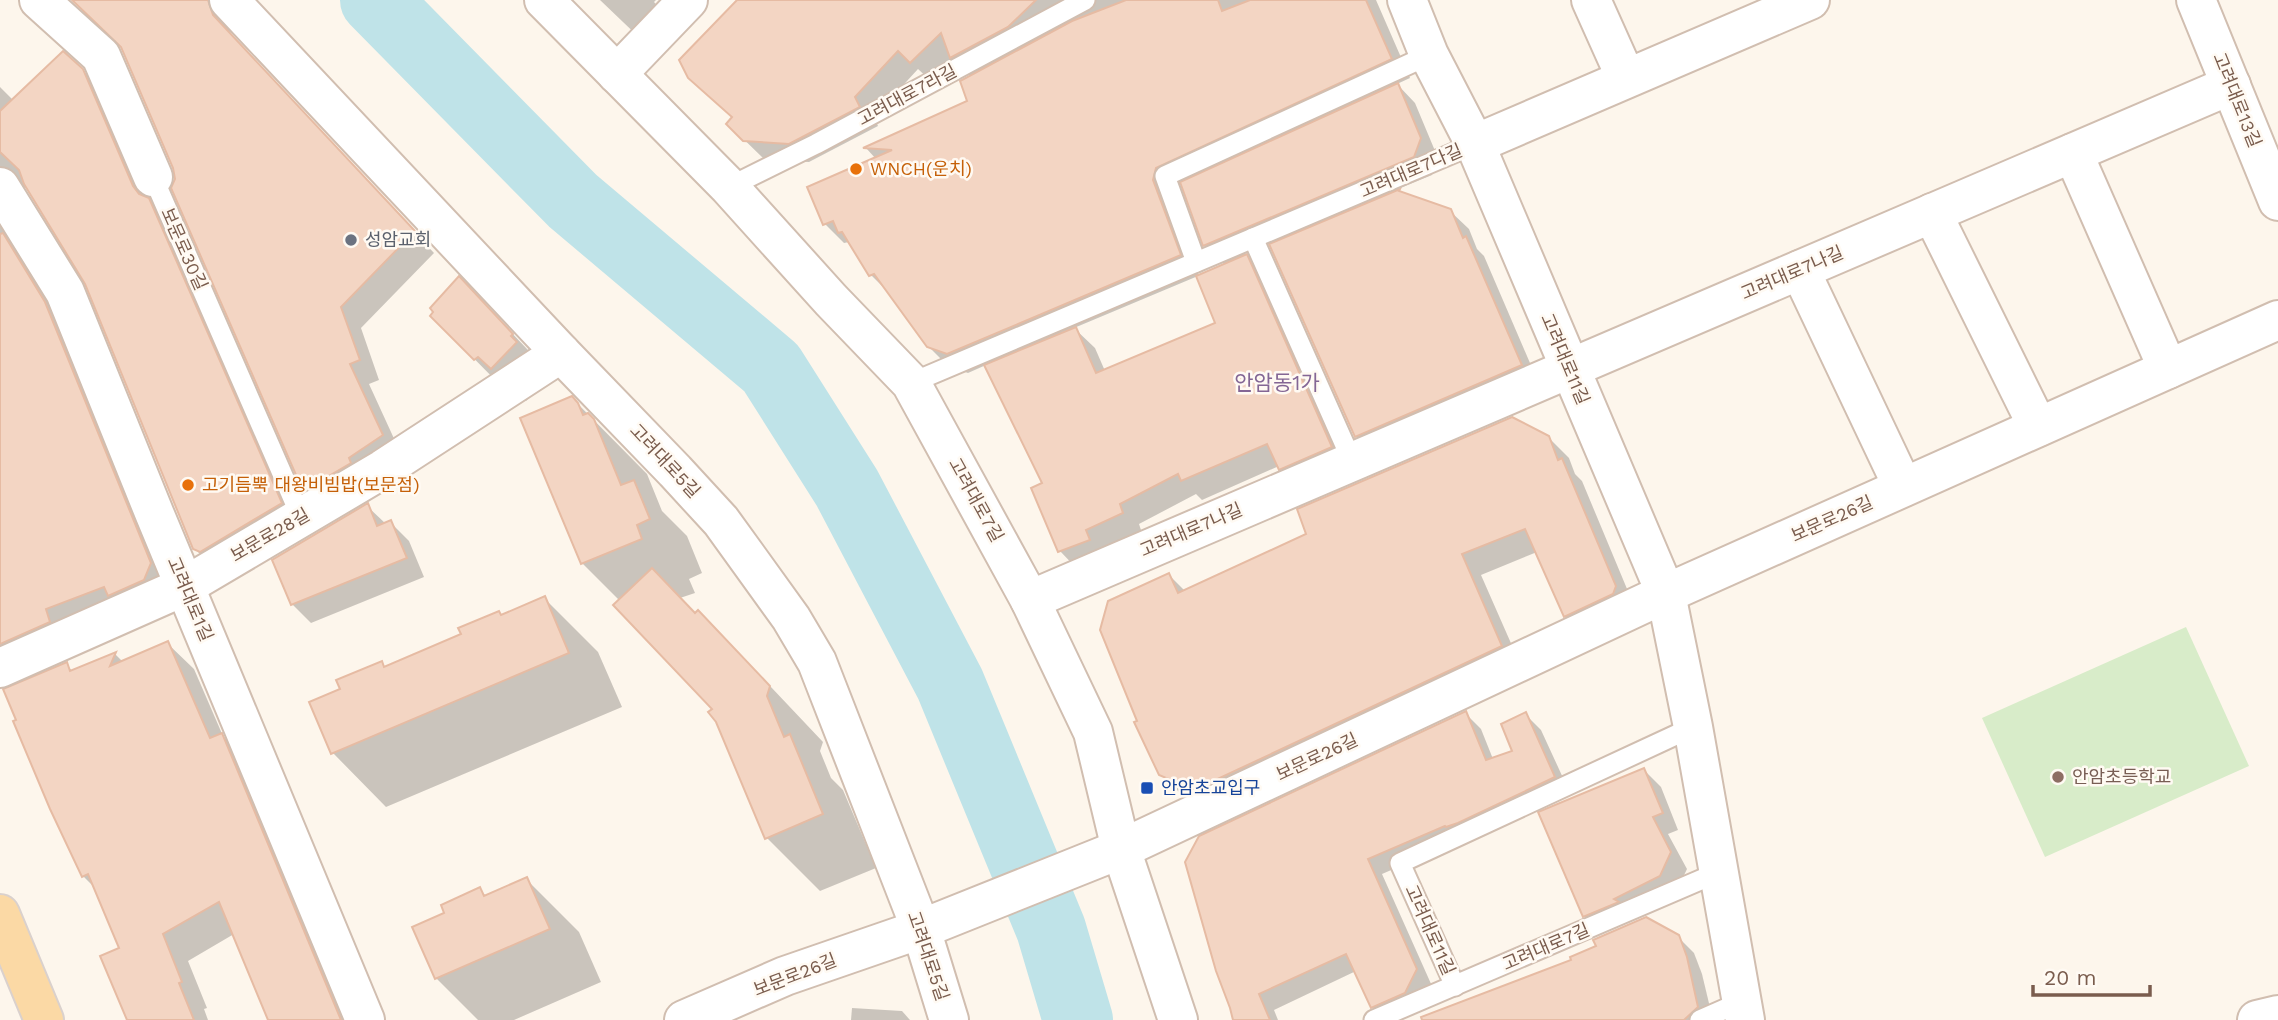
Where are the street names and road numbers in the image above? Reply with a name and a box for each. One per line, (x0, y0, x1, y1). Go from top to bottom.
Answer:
street label: 고려대로13길 (2209, 49, 2266, 150)
street label: 고려대로7라길 (854, 60, 960, 130)
street label: 고려대로7다길 (1356, 139, 1465, 202)
street label: 보문로30길 (157, 204, 212, 293)
street label: 고려대로7나길 (1737, 241, 1846, 304)
street label: 고려대로11길 (1537, 310, 1594, 407)
street label: 고려대로5길 (626, 419, 705, 502)
street label: 고려대로7길 (945, 454, 1008, 545)
street label: 보문로26길 (1787, 491, 1876, 546)
street label: 고려대로7나길 (1136, 498, 1245, 561)
street label: 보문로28길 (226, 504, 313, 566)
street label: 고려대로1길 (163, 553, 218, 644)
street label: 보문로26길 (1273, 729, 1361, 785)
street label: 고려대로11길 (1401, 881, 1460, 978)
street label: 고려대로5길 (903, 908, 954, 1003)
street label: 고려대로7길 (1499, 919, 1593, 974)
street label: 보문로26길 (750, 949, 840, 1000)

